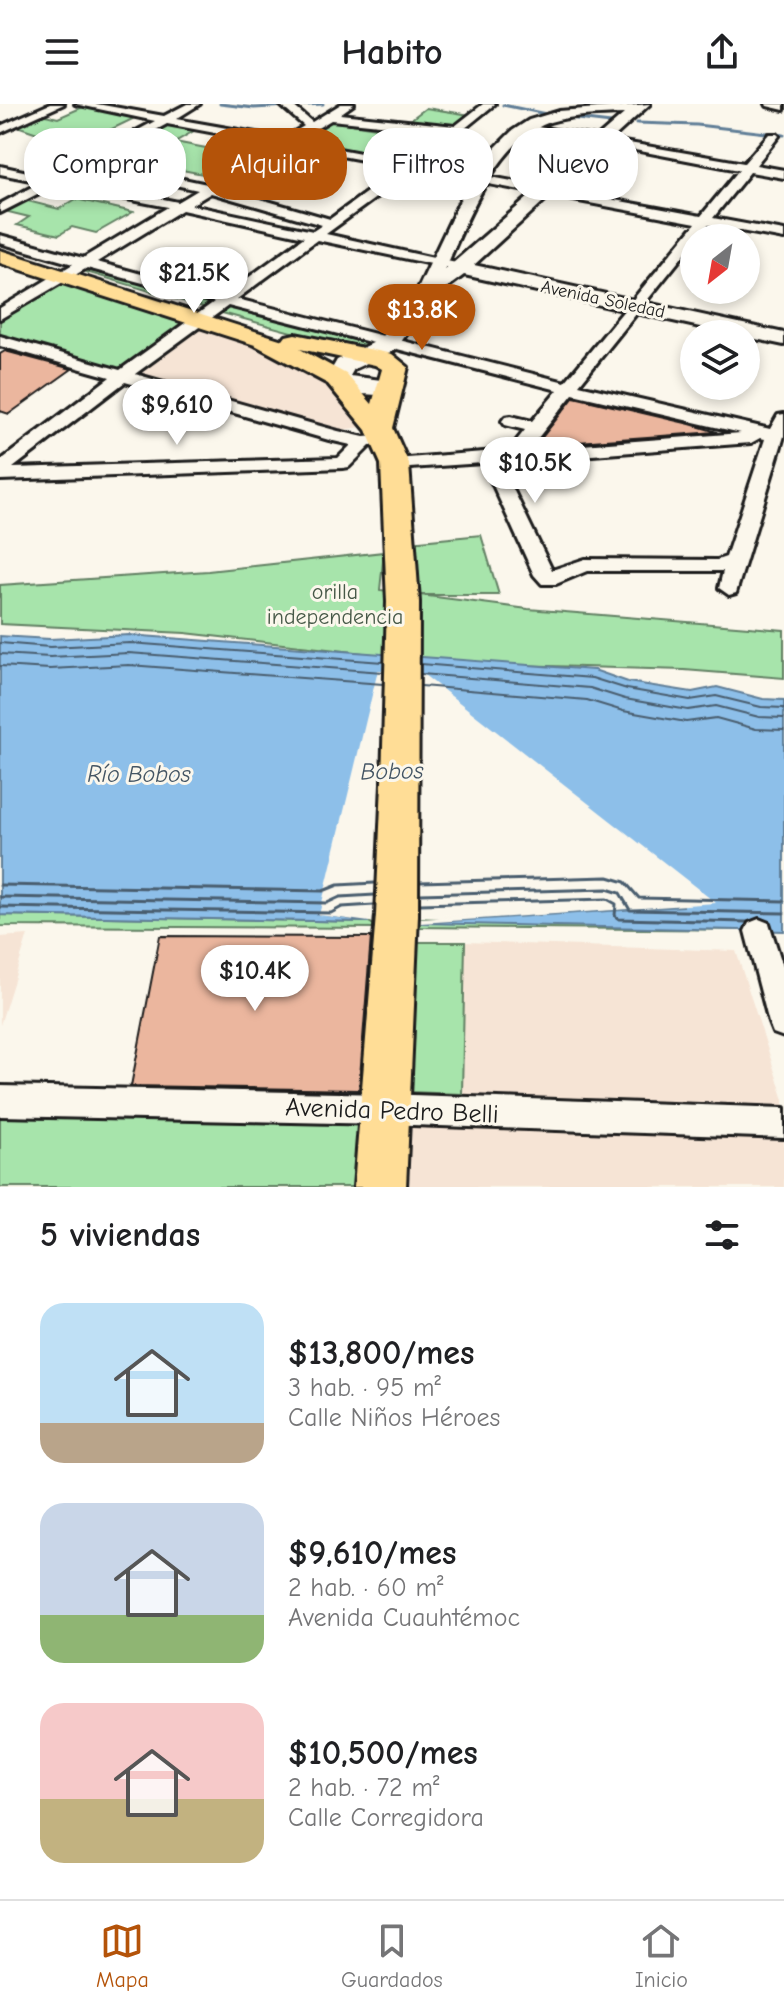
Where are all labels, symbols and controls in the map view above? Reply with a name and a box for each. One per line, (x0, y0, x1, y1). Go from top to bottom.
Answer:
icon: menu (40, 30, 84, 74)
icon: share (700, 30, 744, 74)
text: Habito (341, 32, 443, 73)
chip: Comprar (24, 128, 186, 200)
chip: Alquilar (202, 128, 347, 200)
chip: Filtros (363, 128, 493, 200)
chip: Nuevo (509, 128, 638, 200)
north arrow (680, 224, 760, 304)
map controls (680, 224, 760, 400)
pin: $21.5K (129, 247, 259, 315)
text: $21.5K (158, 258, 230, 288)
street label: Avenida Soledad (539, 276, 667, 323)
pin: $13.8K (357, 284, 487, 352)
text: $13.8K (386, 295, 458, 325)
button: layers (680, 320, 760, 400)
pin: $9,610 (112, 379, 242, 447)
text: $9,610 (141, 390, 213, 420)
pin: $10.5K (470, 437, 600, 505)
text: $10.5K (498, 448, 572, 478)
park label: orilla independencia (267, 579, 403, 630)
water label: Bobos (360, 756, 424, 786)
water label: Río Bobos (87, 760, 191, 788)
pin: $10.4K (190, 945, 320, 1013)
text: $10.4K (219, 956, 291, 986)
street label: Avenida Pedro Belli (285, 1092, 499, 1130)
icon: filters (700, 1213, 744, 1257)
text: 5 viviendas (40, 1215, 200, 1255)
text: $13,800/mes (288, 1333, 475, 1373)
icon: home (104, 1335, 200, 1431)
text: 3 hab. · 95 m² (288, 1373, 441, 1403)
text: Calle Niños Héroes (288, 1403, 500, 1433)
text: $9,610/mes (288, 1533, 456, 1573)
icon: home (104, 1535, 200, 1631)
text: 2 hab. · 60 m² (288, 1573, 443, 1603)
text: Avenida Cuauhtémoc (288, 1603, 520, 1633)
text: $10,500/mes (288, 1733, 478, 1773)
icon: home (104, 1735, 200, 1831)
text: 2 hab. · 72 m² (288, 1773, 439, 1803)
text: Calle Corregidora (288, 1803, 484, 1833)
tab: Mapa (96, 1919, 149, 1993)
tab: Guardados (341, 1919, 443, 1993)
tab: Inicio (635, 1919, 688, 1993)

